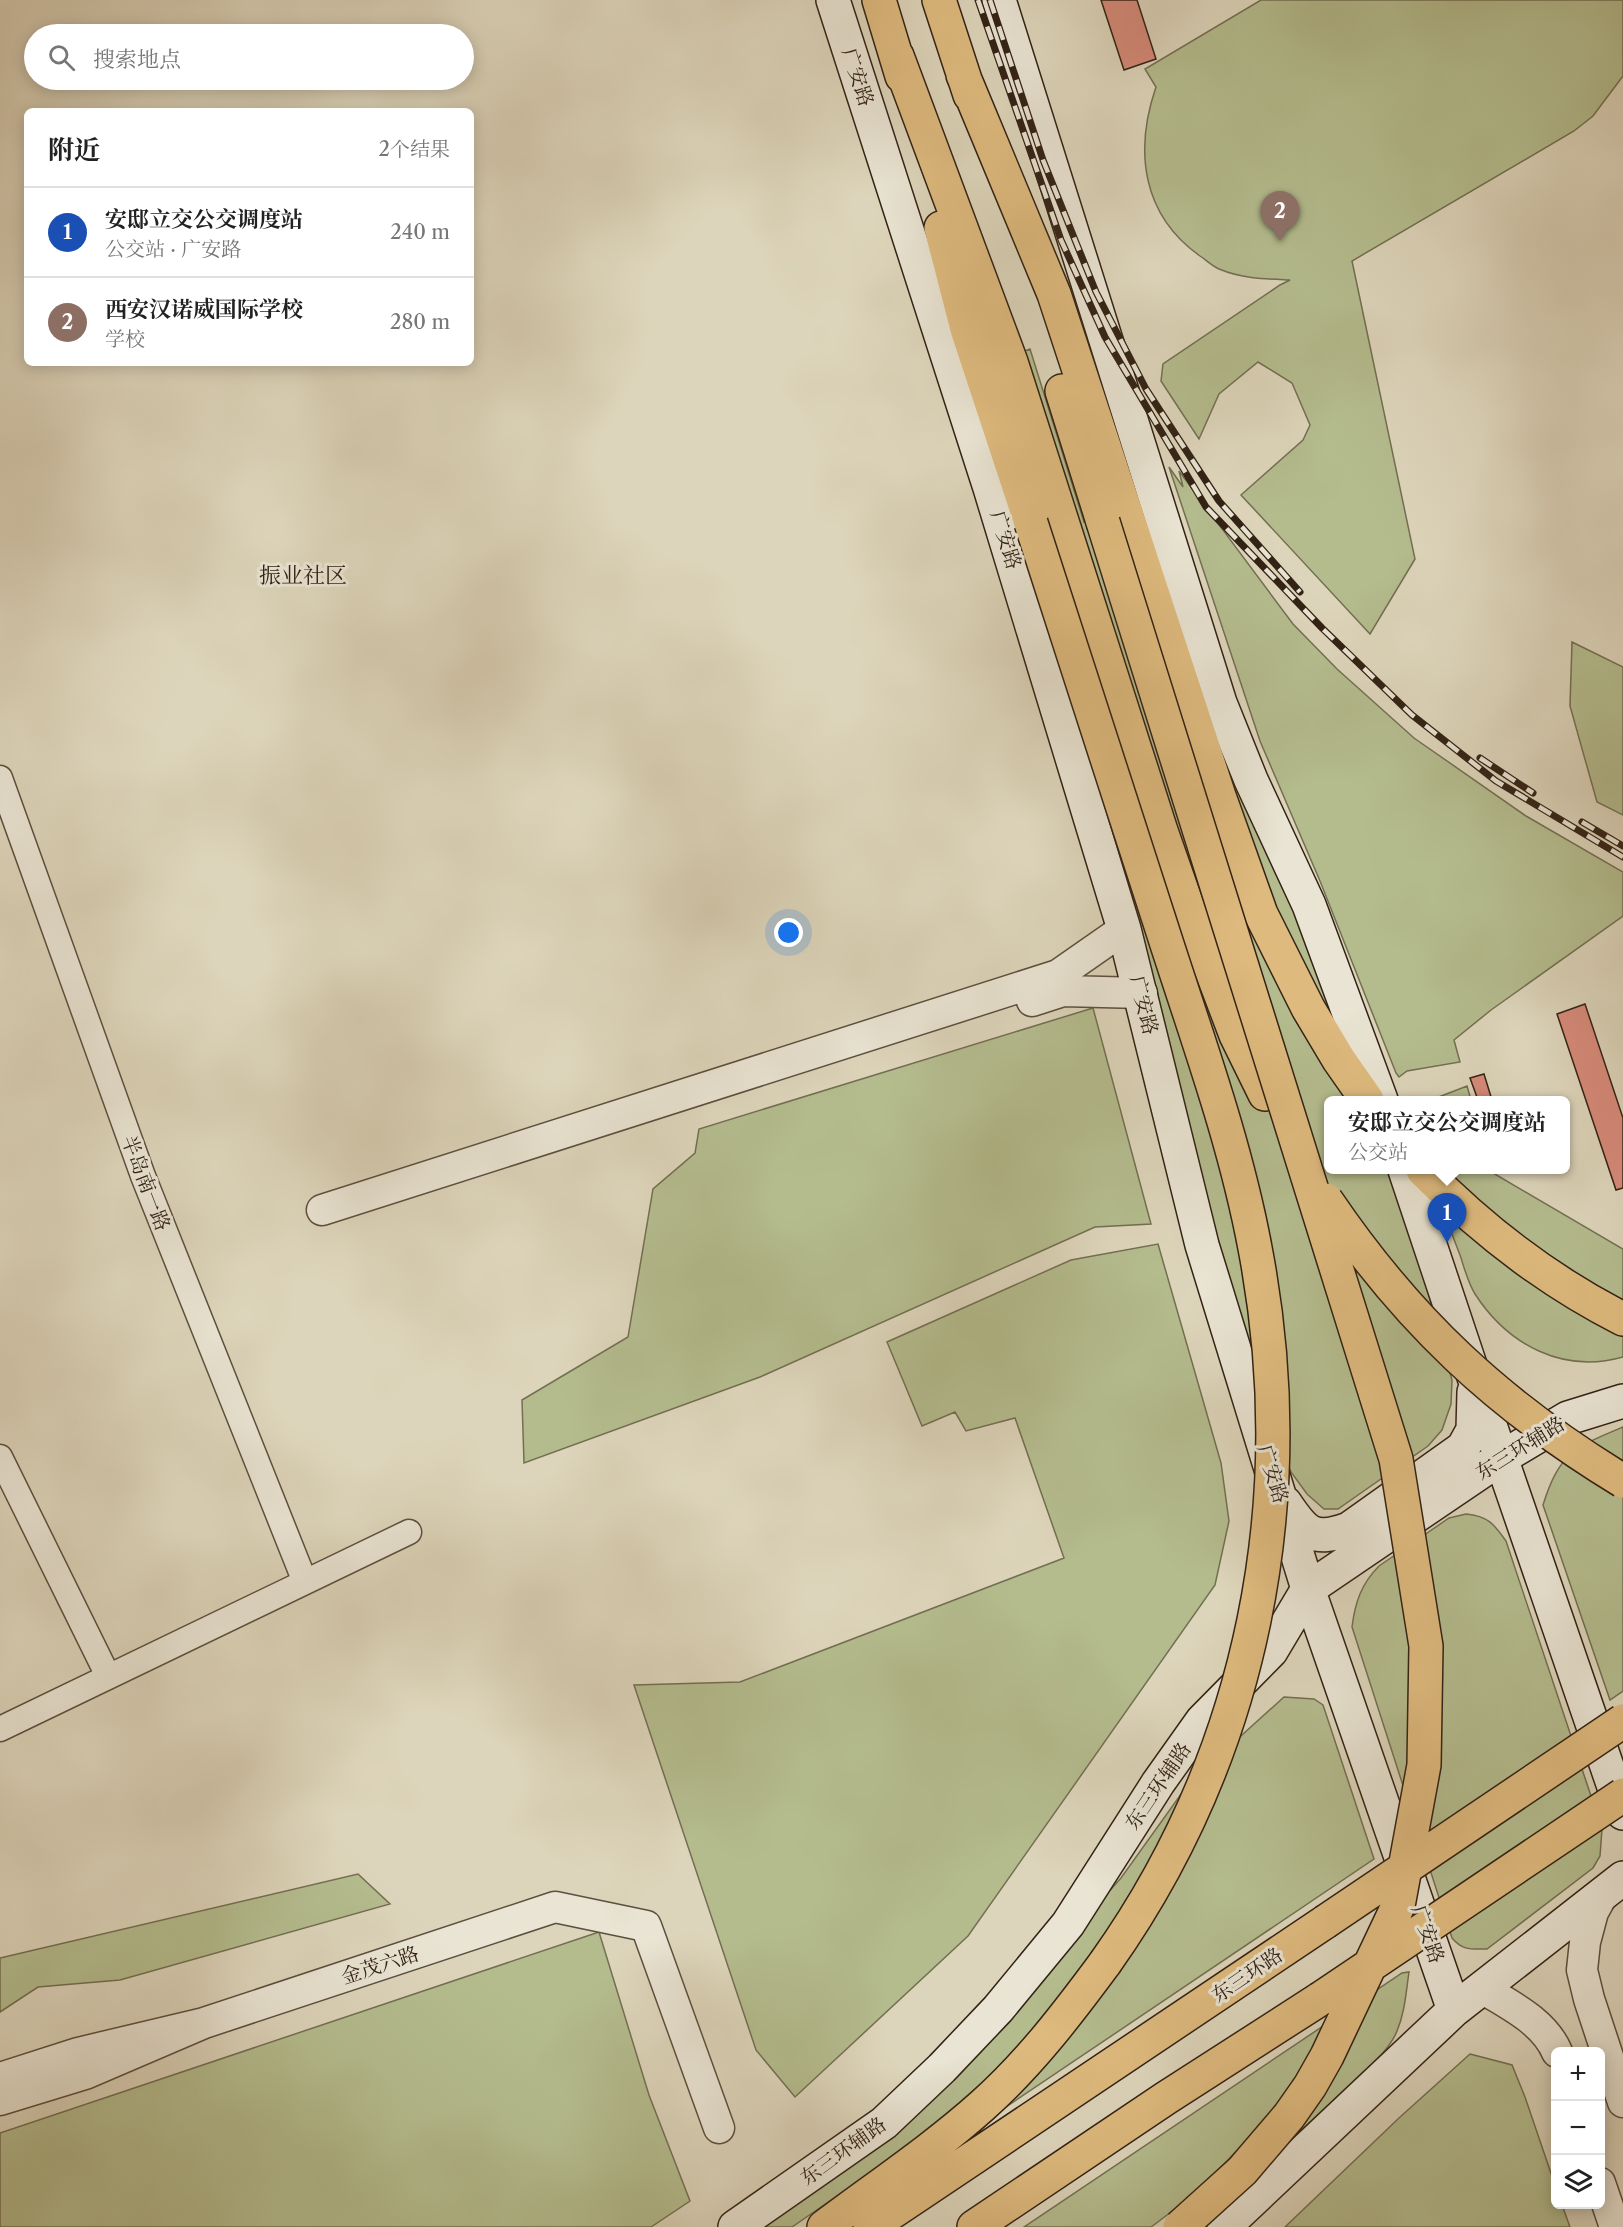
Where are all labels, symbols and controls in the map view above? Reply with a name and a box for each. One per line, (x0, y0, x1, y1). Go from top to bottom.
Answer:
search box (24, 24, 474, 90)
icon: search (45, 41, 78, 74)
street label: 广安路 (837, 45, 879, 109)
text: 搜索地点 (93, 46, 181, 73)
text: 附近 (48, 134, 100, 166)
text: 2个结果 (379, 137, 450, 161)
pin: 2 (1260, 192, 1300, 241)
text: 安邸立交公交调度站 (105, 206, 303, 233)
text: 1 (63, 220, 72, 244)
text: 240 m (390, 220, 450, 244)
text: 公交站 · 广安路 (105, 237, 241, 261)
text: 西安汉诺威国际学校 (105, 296, 303, 323)
text: 2 (62, 310, 73, 334)
text: 280 m (390, 310, 450, 334)
text: 学校 (105, 327, 145, 351)
street label: 广安路 (986, 508, 1026, 572)
district label: 振业社区 (259, 562, 347, 589)
your location (774, 918, 803, 947)
street label: 广安路 (1125, 973, 1163, 1037)
popup (1324, 1096, 1570, 1174)
text: 安邸立交公交调度站 (1348, 1109, 1546, 1136)
street label: 半岛南一路 (117, 1132, 175, 1234)
text: 公交站 (1348, 1140, 1408, 1164)
pin: 1 (1428, 1194, 1466, 1243)
street label: 东三环辅路 (1471, 1411, 1569, 1485)
street label: 广安路 (1253, 1442, 1293, 1506)
street label: 东三环辅路 (1120, 1738, 1196, 1834)
street label: 广安路 (1407, 1902, 1449, 1966)
street label: 金茂六路 (338, 1941, 422, 1989)
street label: 东三环路 (1207, 1943, 1287, 2007)
map controls (1551, 2047, 1605, 2209)
button: + (1551, 2047, 1605, 2101)
button: − (1551, 2101, 1605, 2155)
street label: 东三环辅路 (795, 2112, 891, 2190)
button: layers (1551, 2155, 1605, 2209)

